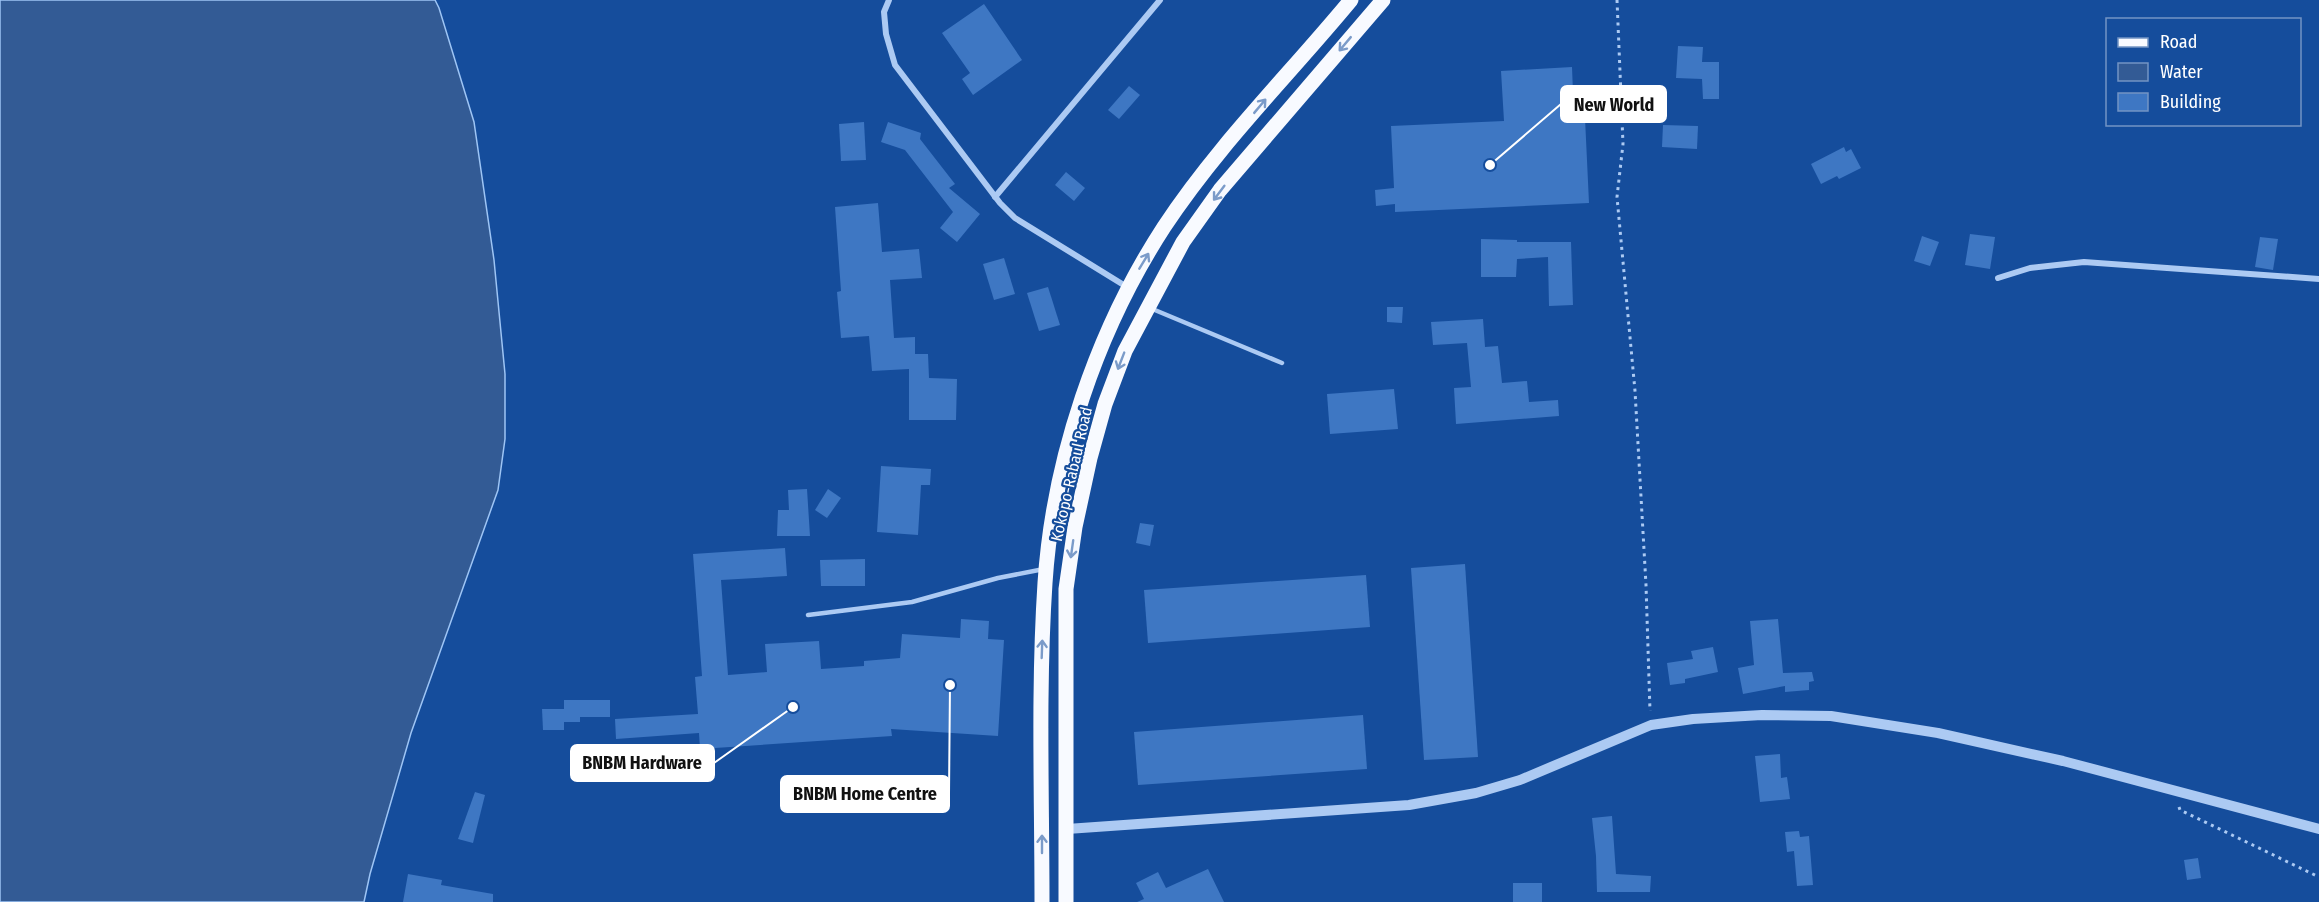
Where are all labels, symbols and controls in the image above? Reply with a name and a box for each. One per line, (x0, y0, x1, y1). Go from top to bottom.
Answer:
legend (2106, 18, 2301, 126)
text: Road (2160, 31, 2197, 53)
one-way arrow (1338, 36, 1352, 51)
text: Water (2160, 61, 2203, 83)
callout: New World (1561, 86, 1666, 122)
text: Building (2160, 91, 2221, 113)
text: New World (1574, 94, 1654, 116)
one-way arrow (1254, 98, 1267, 114)
one-way arrow (1212, 185, 1225, 201)
one-way arrow (1138, 253, 1150, 270)
one-way arrow (1115, 351, 1126, 370)
street label: Kokopo-Rabaul Road (1047, 405, 1096, 543)
one-way arrow (1066, 539, 1077, 559)
one-way arrow (1037, 639, 1048, 659)
callout: BNBM Hardware (571, 745, 714, 781)
text: BNBM Hardware (582, 752, 702, 774)
callout: BNBM Home Centre (781, 776, 949, 812)
text: BNBM Home Centre (793, 783, 937, 805)
one-way arrow (1036, 834, 1048, 854)

